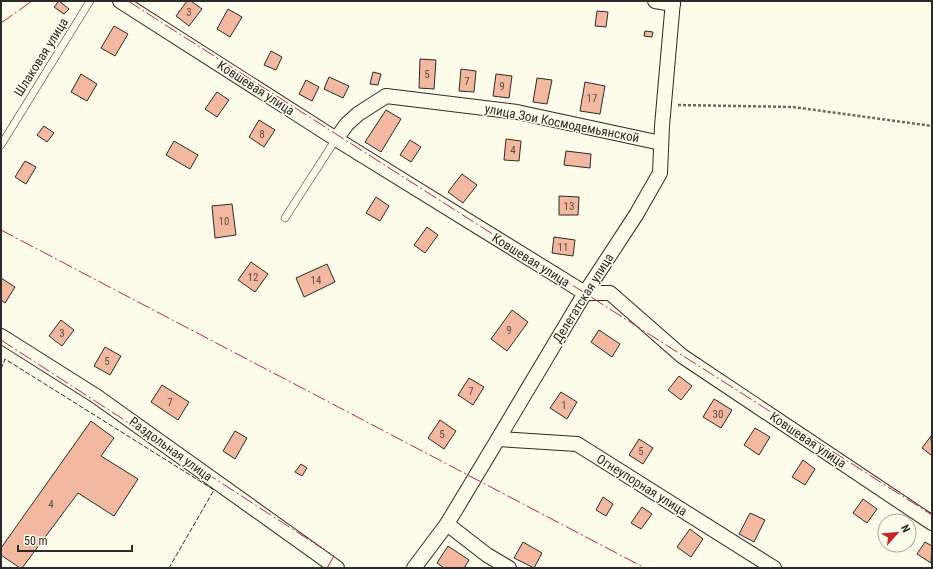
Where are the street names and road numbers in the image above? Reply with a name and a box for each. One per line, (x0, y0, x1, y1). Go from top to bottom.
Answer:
street label: Шлаковая улица (11, 15, 71, 99)
street label: Ковшевая улица (215, 57, 297, 119)
street label: улица Зои Космодемьянской (483, 101, 641, 145)
street label: Ковшевая улица (489, 230, 573, 290)
street label: Делегатская улица (549, 251, 617, 345)
street label: Ковшевая улица (767, 409, 849, 471)
street label: Раздольная улица (127, 414, 215, 484)
street label: Огнеупорная улица (594, 451, 690, 519)

